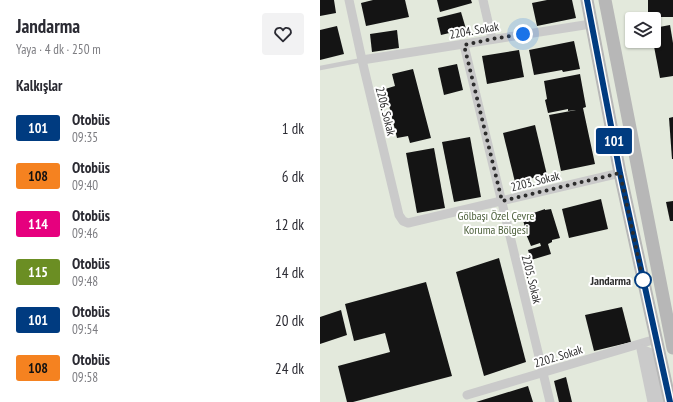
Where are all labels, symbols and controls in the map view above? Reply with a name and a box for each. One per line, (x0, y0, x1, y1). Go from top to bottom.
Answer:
map controls (625, 12, 661, 48)
button: layers (625, 12, 661, 48)
button: heart (262, 13, 304, 55)
text: Jandarma (16, 14, 80, 38)
street label: 2204. Sokak (448, 18, 500, 42)
your location (513, 24, 533, 44)
text: Yaya · 4 dk · 250 m (16, 41, 101, 58)
text: Kalkışlar (16, 76, 62, 95)
street label: 2206. Sokak (373, 85, 399, 137)
text: Otobüs (72, 110, 110, 129)
text: 101 (28, 119, 48, 137)
text: 1 dk (282, 119, 304, 138)
line badge: 101 (591, 128, 637, 154)
text: 09:35 (72, 129, 98, 146)
text: 101 (604, 132, 624, 150)
text: Otobüs (72, 158, 110, 177)
text: 108 (28, 167, 48, 185)
text: 6 dk (282, 167, 304, 186)
street label: 2203. Sokak (509, 168, 561, 194)
text: 09:40 (72, 177, 98, 194)
text: Otobüs (72, 206, 110, 225)
park label: Gölbaşı Özel Çevre Koruma Bölgesi (458, 208, 534, 237)
text: 114 (28, 215, 48, 233)
text: 12 dk (275, 215, 304, 234)
text: 09:46 (72, 225, 98, 242)
street label: 2205. Sokak (519, 253, 545, 305)
text: Otobüs (72, 254, 110, 273)
text: 115 (28, 263, 48, 281)
text: 14 dk (275, 263, 304, 282)
marker: Jandarma (634, 271, 652, 289)
text: 09:48 (72, 273, 98, 290)
place label: Jandarma (589, 273, 631, 288)
text: Otobüs (72, 302, 110, 321)
text: 101 (28, 311, 48, 329)
text: 20 dk (275, 311, 304, 330)
text: 09:54 (72, 321, 98, 338)
street label: 2202. Sokak (532, 341, 584, 370)
text: Otobüs (72, 350, 110, 369)
text: 108 (28, 359, 48, 377)
text: 24 dk (275, 359, 304, 378)
text: 09:58 (72, 369, 98, 386)

